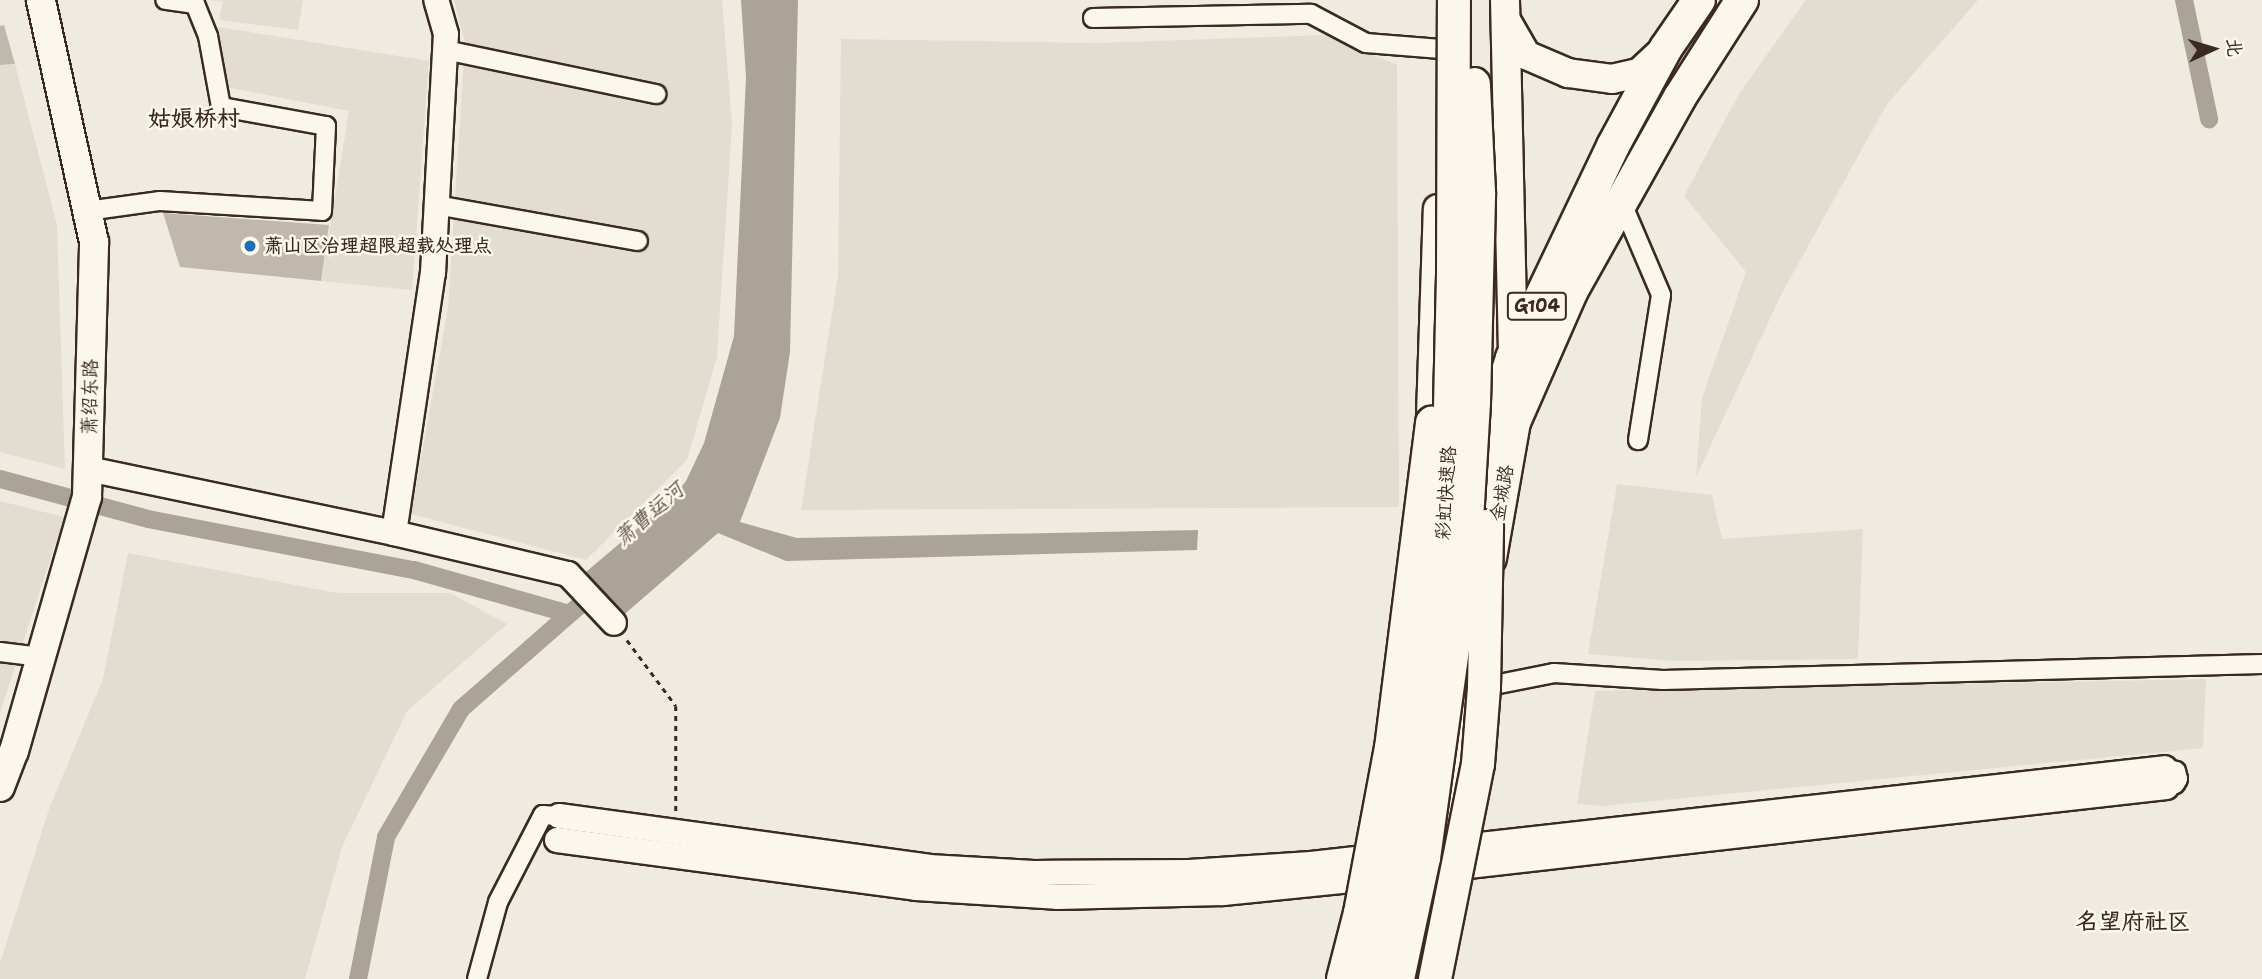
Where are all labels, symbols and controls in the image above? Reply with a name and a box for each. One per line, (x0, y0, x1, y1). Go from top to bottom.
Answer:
north arrow (2178, 14, 2248, 84)
text: 北 (2221, 37, 2248, 58)
district label: 姑娘桥村 (148, 104, 240, 132)
place label: 萧山区治理超限超载处理点 (264, 235, 492, 257)
marker: 萧山区治理超限超载处理点 (242, 238, 258, 254)
road number: G104 (1506, 292, 1568, 320)
street label: 萧绍东路 (78, 359, 102, 435)
street label: 彩虹快速路 (1431, 445, 1461, 541)
street label: 金城路 (1486, 463, 1518, 523)
water label: 萧曹运河 (609, 477, 689, 551)
district label: 名望府社区 (2076, 907, 2190, 935)

